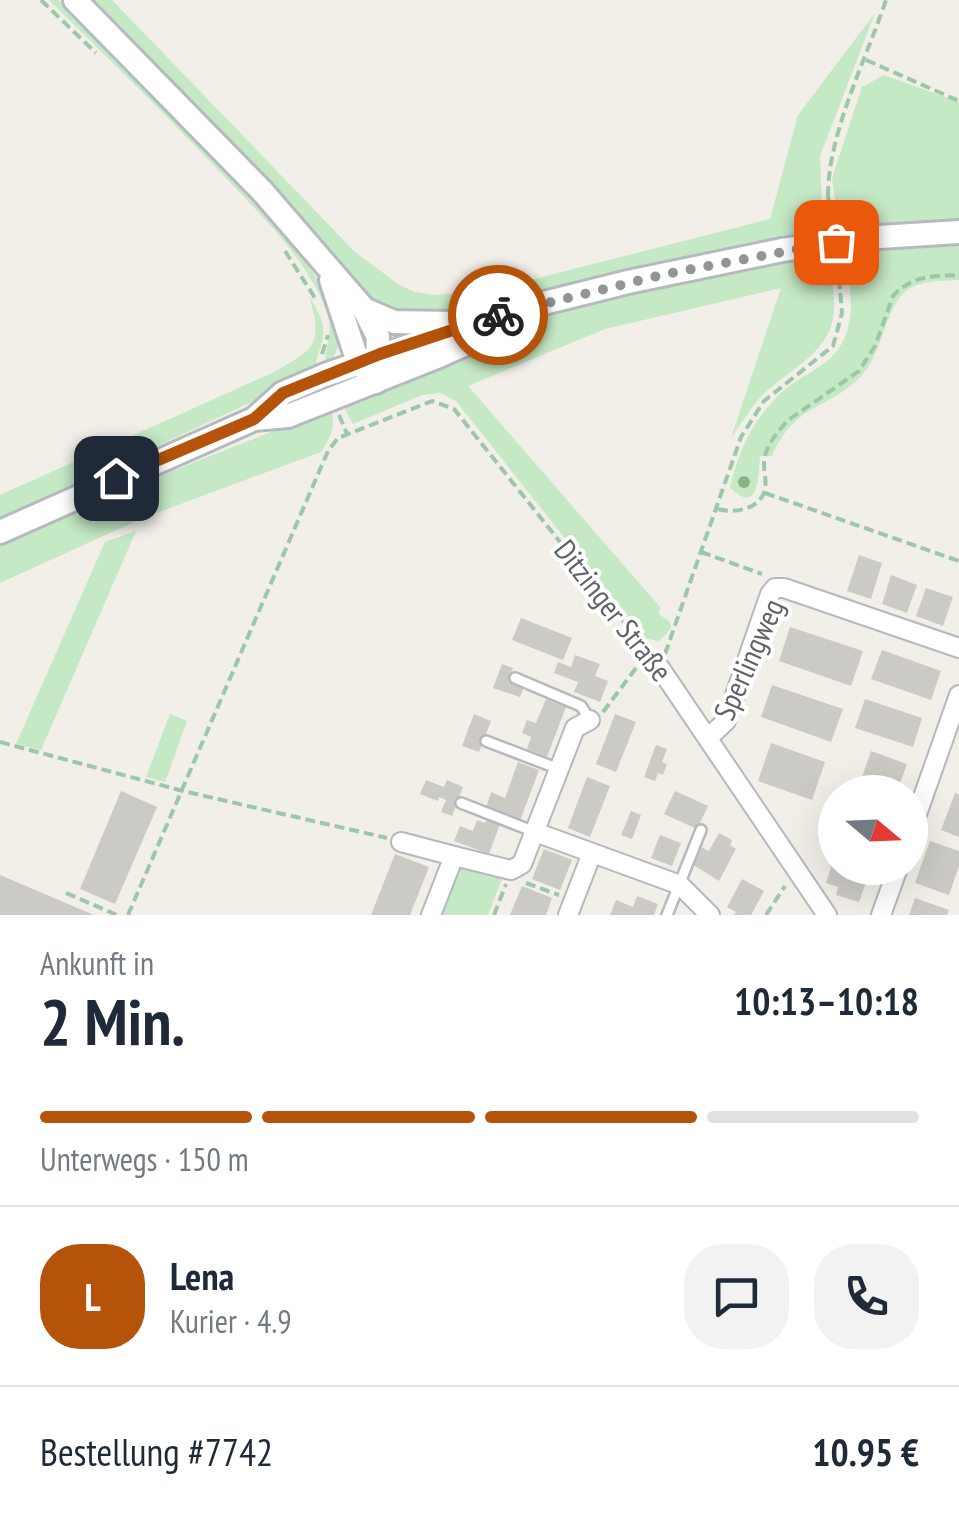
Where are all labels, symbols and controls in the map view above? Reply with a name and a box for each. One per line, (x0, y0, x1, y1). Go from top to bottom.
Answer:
pin (794, 200, 879, 285)
icon: bag (809, 215, 864, 270)
courier (448, 265, 548, 365)
icon: bike (471, 288, 526, 343)
pin (74, 436, 159, 521)
icon: home (89, 451, 144, 506)
street label: Ditzinger Straße (547, 531, 681, 689)
street label: Sperlingweg (704, 592, 792, 726)
north arrow (818, 775, 928, 885)
map controls (818, 775, 928, 885)
text: Ankunft in (40, 942, 154, 984)
text: 10:13–10:18 (734, 976, 919, 1025)
text: 2 Min. (40, 979, 185, 1063)
text: Unterwegs · 150 m (40, 1138, 249, 1180)
button: chat (684, 1244, 789, 1349)
button: phone (814, 1244, 919, 1349)
text: Lena (170, 1251, 234, 1300)
text: L (84, 1272, 101, 1321)
text: Kurier · 4.9 (170, 1300, 292, 1342)
text: Bestellung #7742 (40, 1427, 273, 1476)
text: 10.95 € (812, 1427, 919, 1476)

